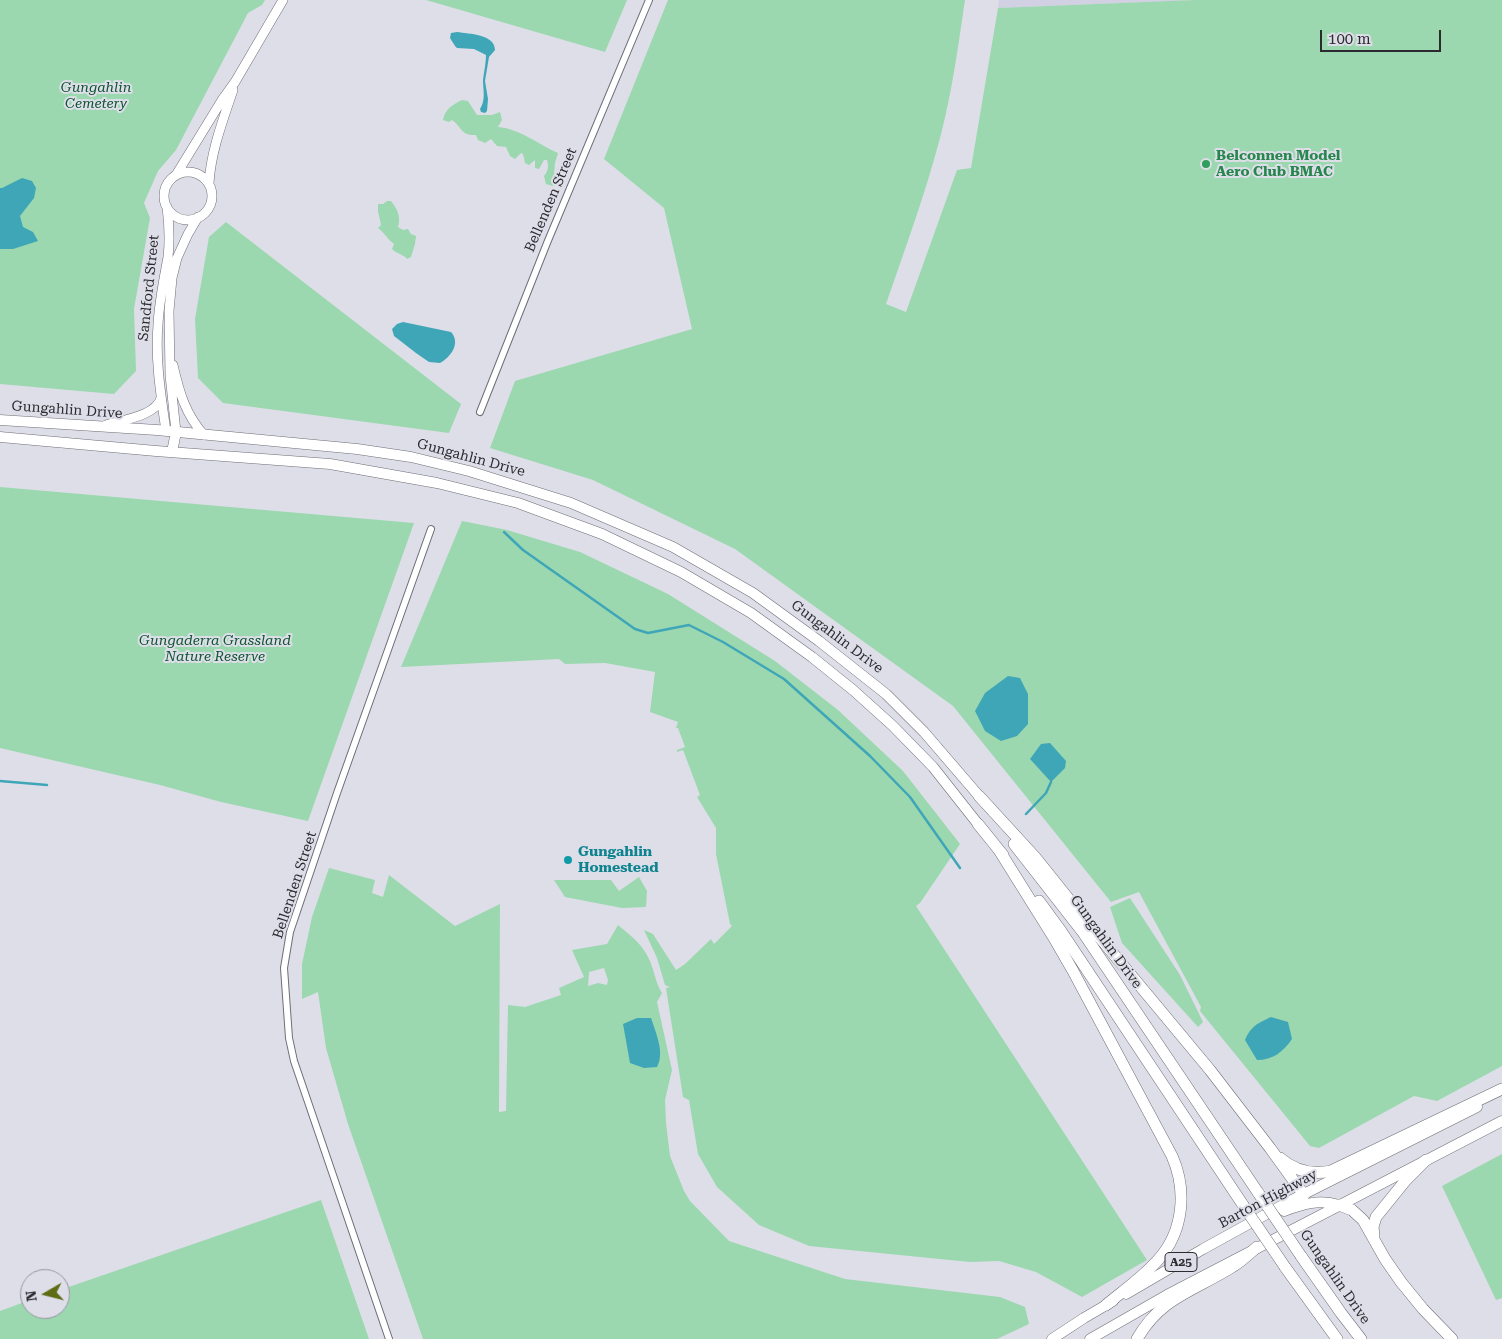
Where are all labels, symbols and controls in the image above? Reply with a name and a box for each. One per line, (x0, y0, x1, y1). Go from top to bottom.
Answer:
scale bar (1322, 20, 1443, 52)
text: 100 m (1328, 30, 1371, 48)
park label: Gungahlin Cemetery (61, 80, 131, 112)
street label: Bellenden Street (521, 145, 581, 255)
place label: Belconnen Model Aero Club BMAC (1216, 148, 1340, 180)
marker: Belconnen Model Aero Club BMAC (1200, 158, 1212, 170)
street label: Sandford Street (135, 234, 163, 342)
street label: Gungahlin Drive (11, 398, 123, 422)
street label: Gungahlin Drive (415, 436, 527, 480)
street label: Gungahlin Drive (788, 597, 886, 677)
park label: Gungaderra Grassland Nature Reserve (139, 633, 291, 666)
street label: Bellenden Street (270, 829, 320, 941)
place label: Gungahlin Homestead (578, 844, 659, 876)
marker: Gungahlin Homestead (562, 854, 574, 866)
street label: Gungahlin Drive (1067, 892, 1145, 992)
street label: Barton Highway (1216, 1166, 1320, 1232)
street label: Gungahlin Drive (1296, 1227, 1374, 1327)
road number: A25 (1165, 1252, 1197, 1272)
north arrow (20, 1269, 70, 1319)
text: N (22, 1289, 40, 1302)

